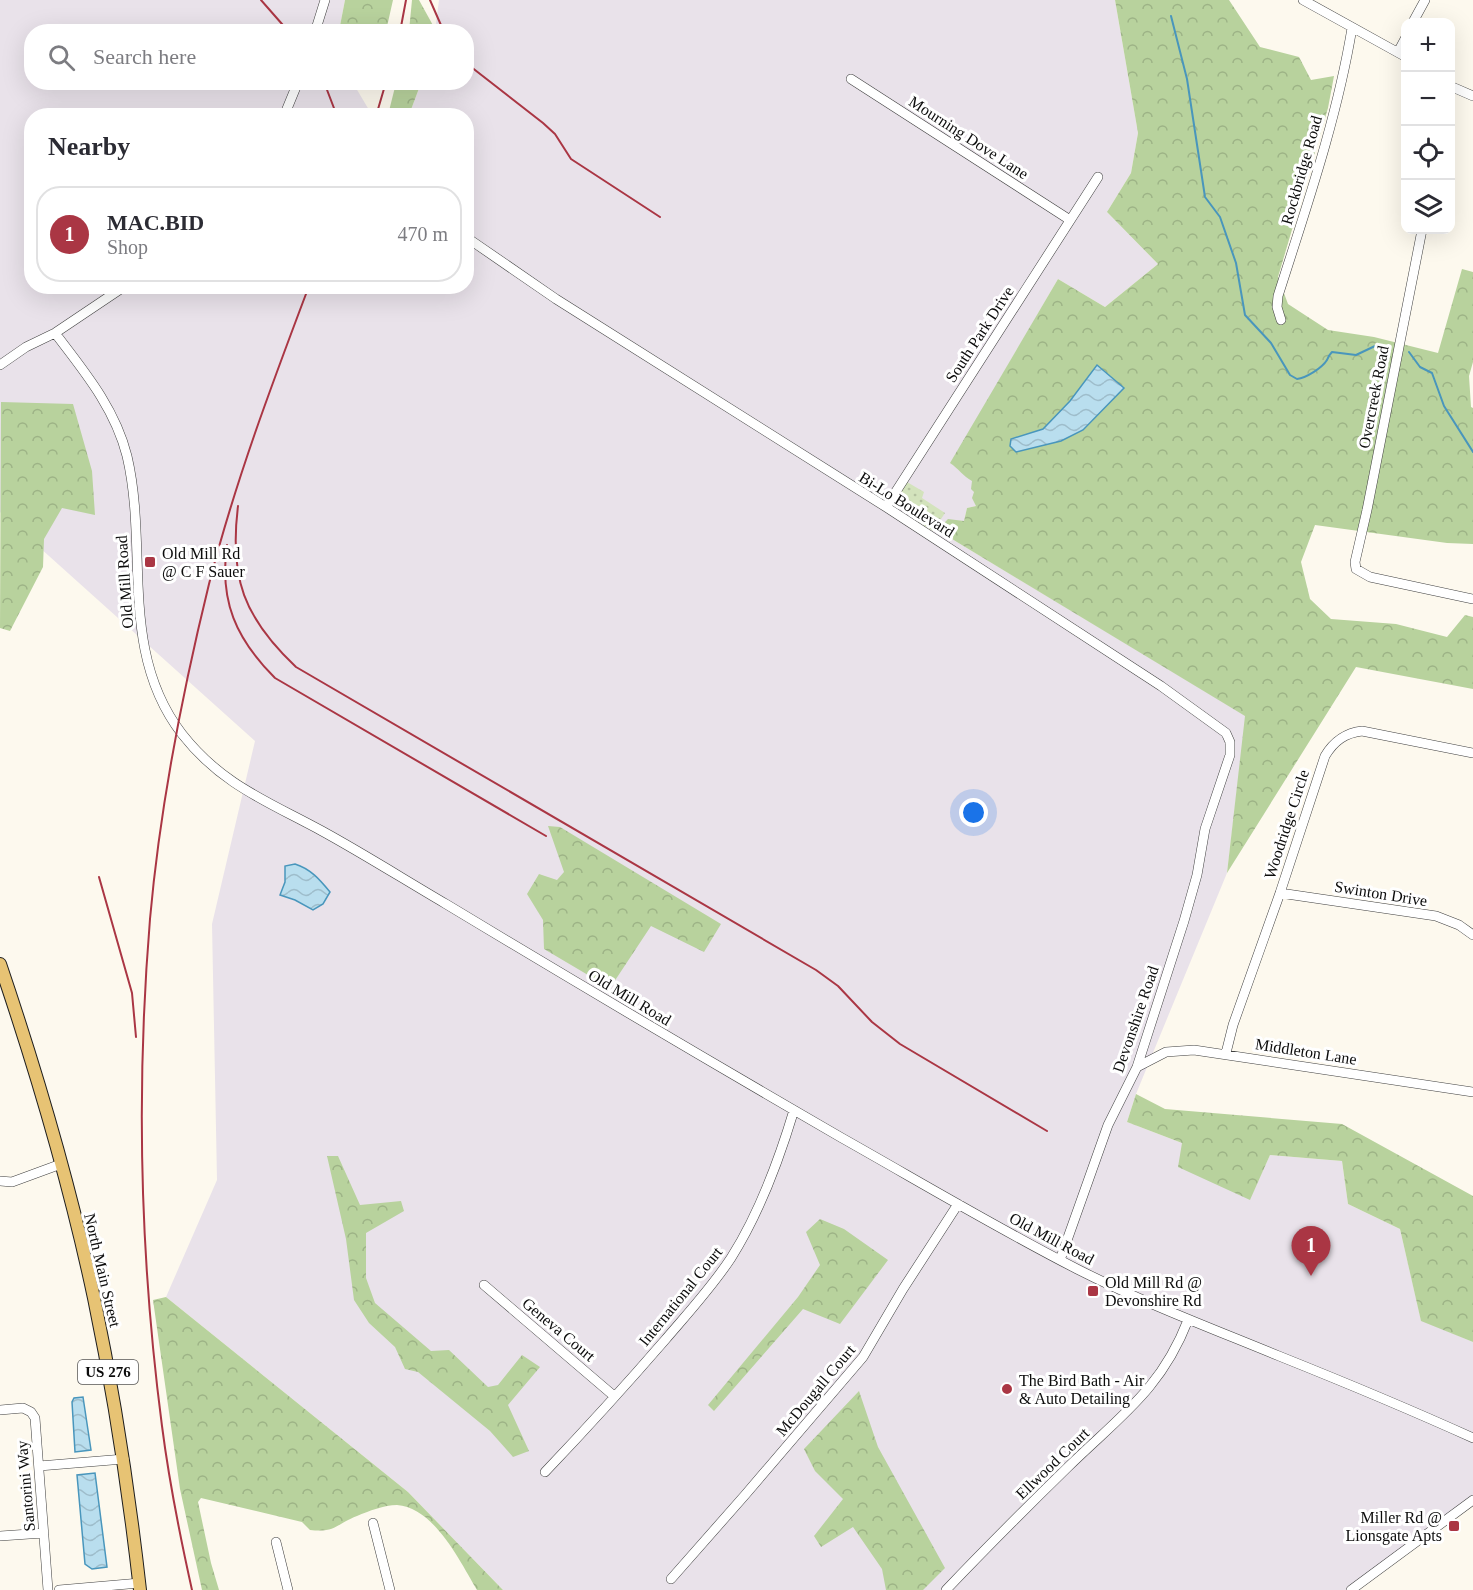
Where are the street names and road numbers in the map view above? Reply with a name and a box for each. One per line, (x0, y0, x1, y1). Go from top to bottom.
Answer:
street label: Mourning Dove Lane (905, 93, 1031, 183)
street label: Rockbridge Road (1278, 114, 1326, 227)
street label: South Park Drive (942, 283, 1017, 385)
street label: Overcreek Road (1355, 344, 1392, 450)
street label: Bi-Lo Boulevard (856, 468, 957, 540)
street label: Old Mill Road (113, 535, 136, 629)
street label: Woodridge Circle (1261, 767, 1313, 881)
street label: Swinton Drive (1333, 878, 1429, 909)
street label: Devonshire Road (1109, 964, 1162, 1075)
street label: Old Mill Road (585, 966, 674, 1029)
street label: Middleton Lane (1254, 1035, 1358, 1068)
street label: Old Mill Road (1007, 1209, 1097, 1268)
street label: North Main Street (81, 1211, 124, 1329)
street label: International Court (635, 1243, 726, 1349)
street label: Geneva Court (519, 1294, 599, 1365)
street label: McDougall Court (772, 1341, 859, 1440)
road number: US 276 (78, 1360, 138, 1384)
street label: Ellwood Court (1012, 1424, 1093, 1502)
street label: Santorini Way (13, 1440, 39, 1532)

